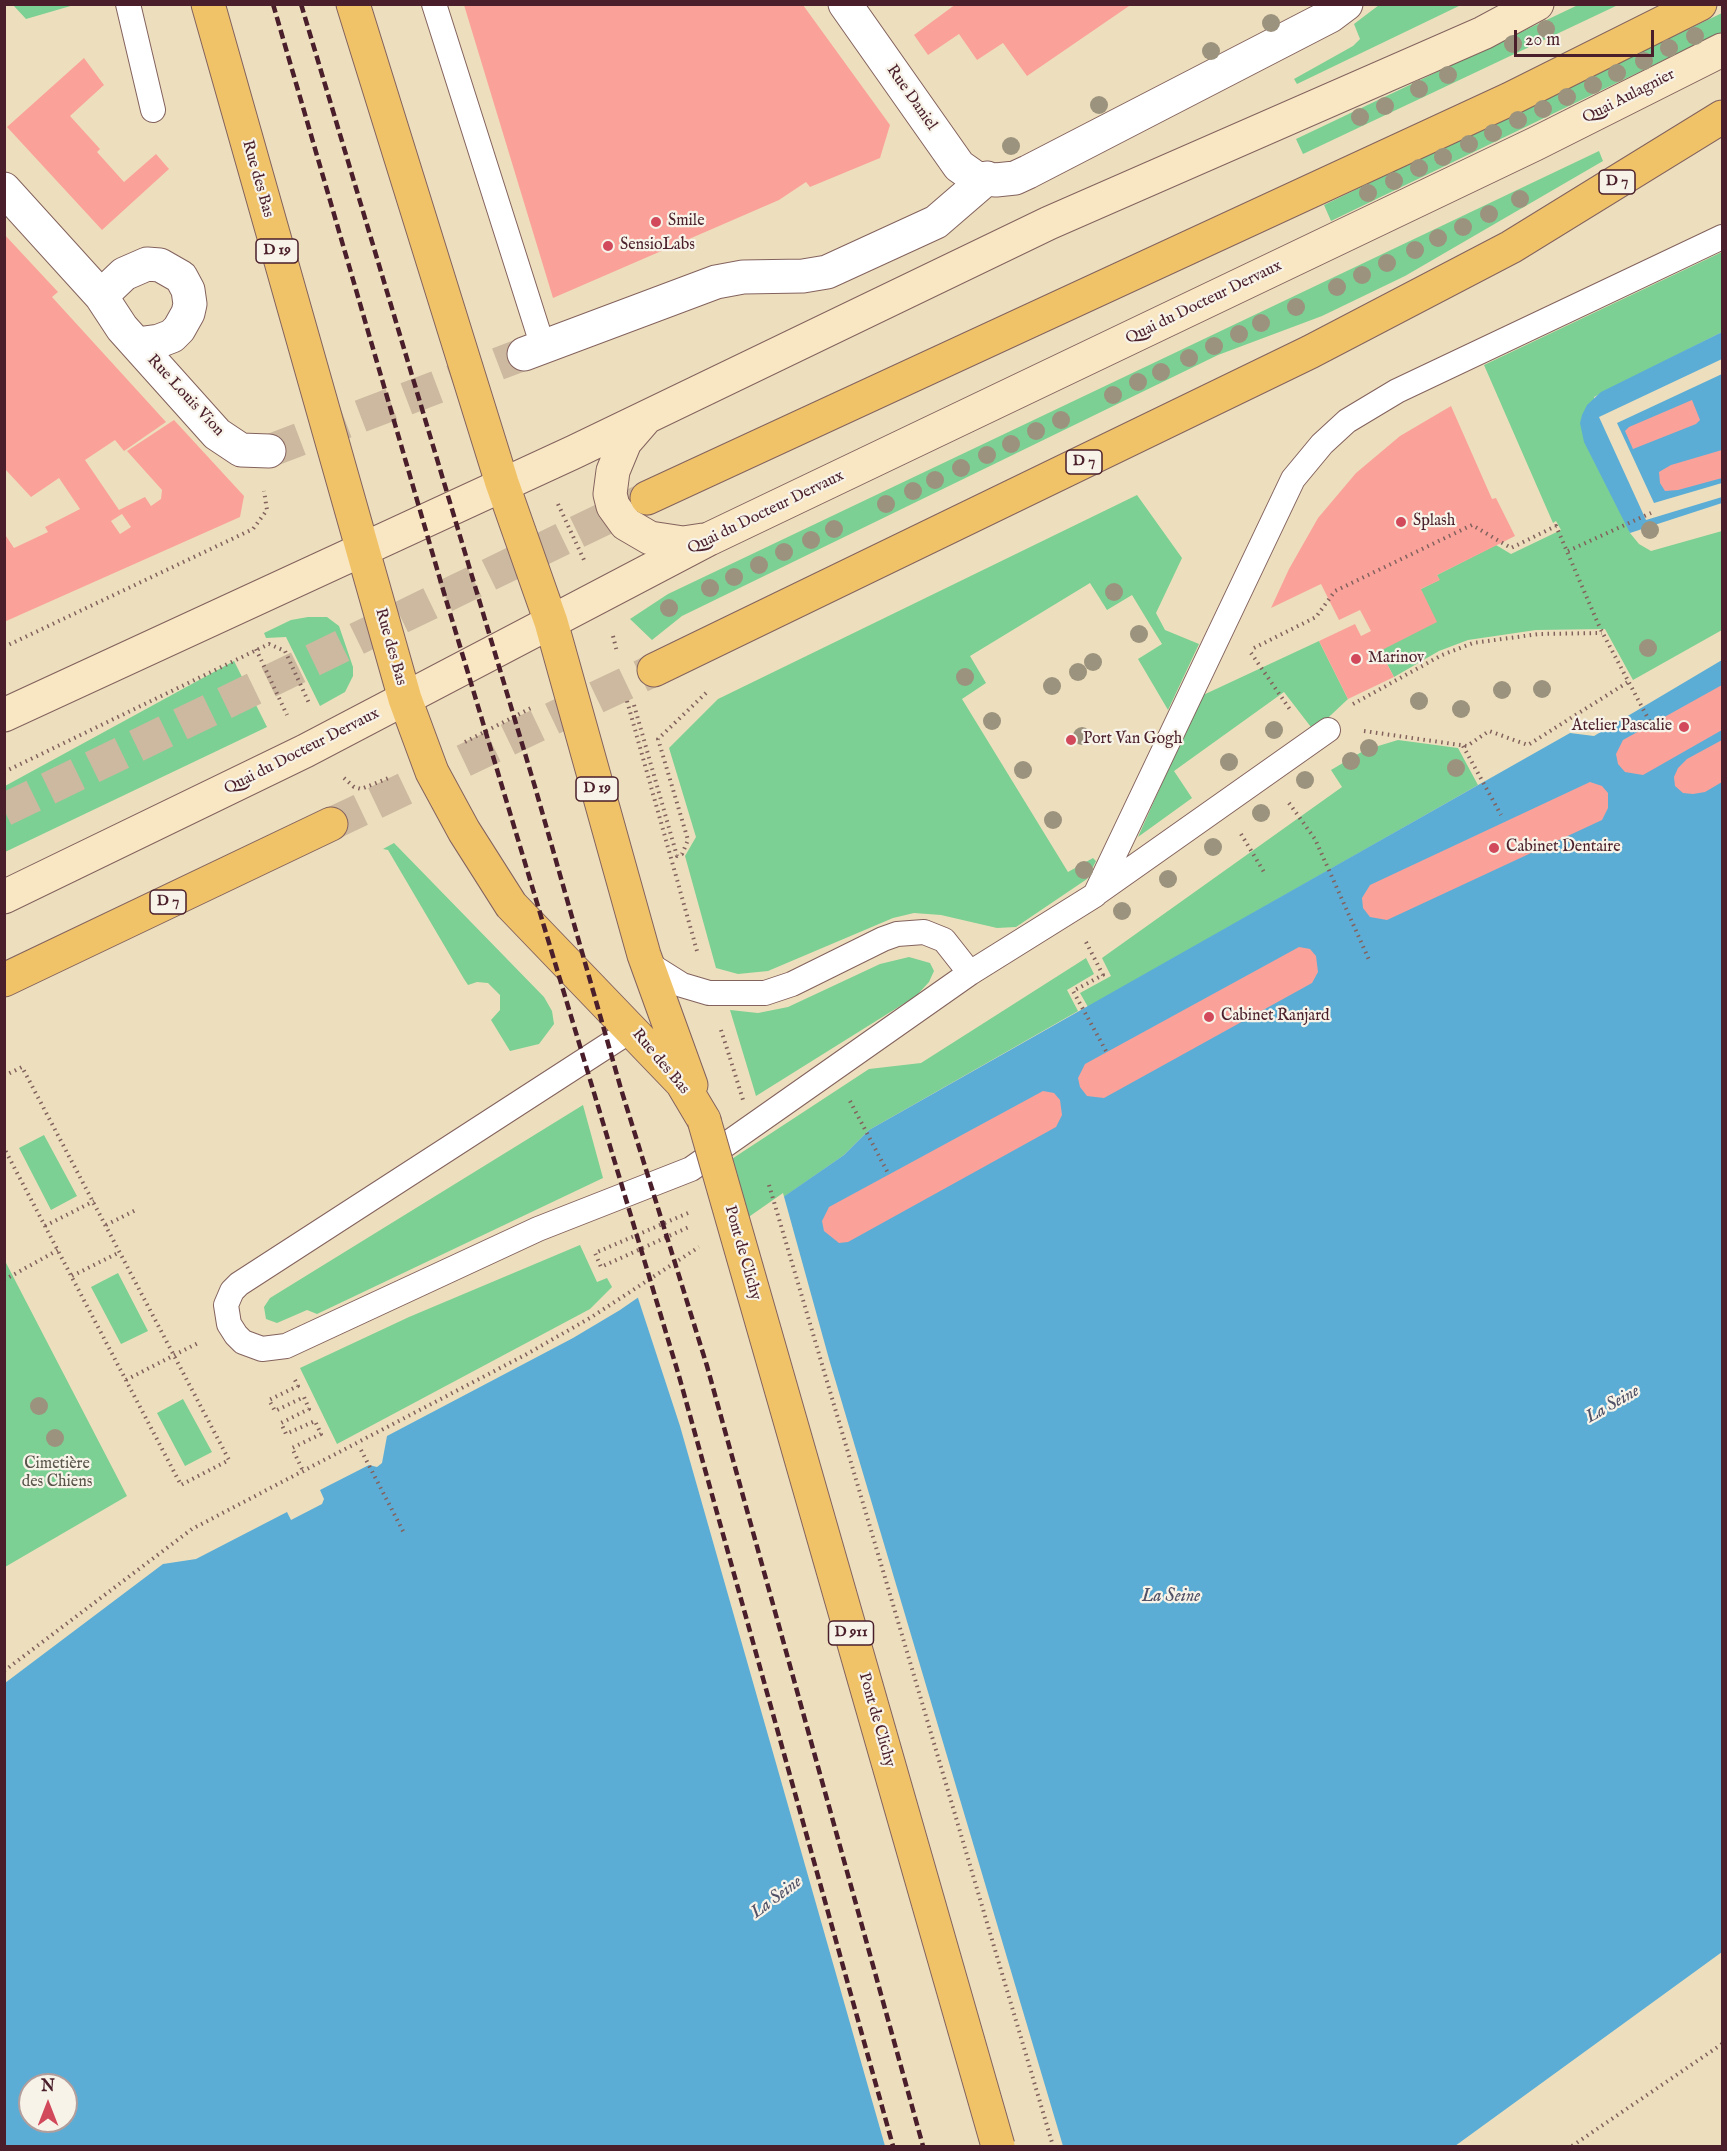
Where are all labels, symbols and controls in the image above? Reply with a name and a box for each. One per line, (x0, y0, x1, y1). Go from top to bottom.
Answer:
scale bar (1517, 18, 1656, 56)
text: 20 m (1525, 29, 1560, 52)
street label: Rue Daniel (881, 62, 941, 134)
street label: Quai Aulagnier (1580, 65, 1678, 129)
street label: Rue des Bas (237, 138, 277, 220)
road number: D 7 (1599, 170, 1635, 194)
place label: Smile (668, 212, 704, 232)
marker: Smile (649, 215, 663, 229)
place label: SensioLabs (620, 236, 695, 256)
road number: D 19 (256, 239, 298, 263)
marker: SensioLabs (601, 239, 615, 253)
street label: Quai du Docteur Dervaux (1123, 257, 1285, 349)
street label: Rue Louis Vion (142, 351, 228, 441)
road number: D 7 (1066, 450, 1102, 474)
street label: Quai du Docteur Dervaux (685, 467, 847, 559)
place label: Splash (1413, 512, 1455, 532)
marker: Splash (1394, 515, 1408, 529)
street label: Rue des Bas (370, 606, 410, 688)
place label: Marinov (1368, 649, 1424, 669)
marker: Marinov (1349, 652, 1363, 666)
street label: Quai du Docteur Dervaux (221, 705, 383, 799)
place label: Atelier Pascalie (1572, 717, 1672, 737)
marker: Atelier Pascalie (1677, 720, 1691, 734)
place label: Port Van Gogh (1083, 730, 1182, 750)
marker: Port Van Gogh (1064, 733, 1078, 747)
road number: D 19 (576, 777, 618, 801)
place label: Cabinet Dentaire (1506, 838, 1621, 858)
marker: Cabinet Dentaire (1487, 841, 1501, 855)
road number: D 7 (150, 890, 186, 914)
place label: Cabinet Ranjard (1221, 1007, 1330, 1027)
marker: Cabinet Ranjard (1202, 1010, 1216, 1024)
street label: Rue des Bas (627, 1025, 693, 1099)
street label: Pont de Clichy (719, 1204, 765, 1302)
water label: La Seine (1582, 1381, 1644, 1429)
park label: Cimetière des Chiens (22, 1455, 92, 1493)
water label: La Seine (1142, 1586, 1200, 1608)
road number: D 911 (828, 1621, 874, 1645)
street label: Pont de Clichy (853, 1671, 899, 1769)
water label: La Seine (747, 1872, 807, 1924)
north arrow (18, 2073, 78, 2133)
text: N (41, 2077, 55, 2097)

